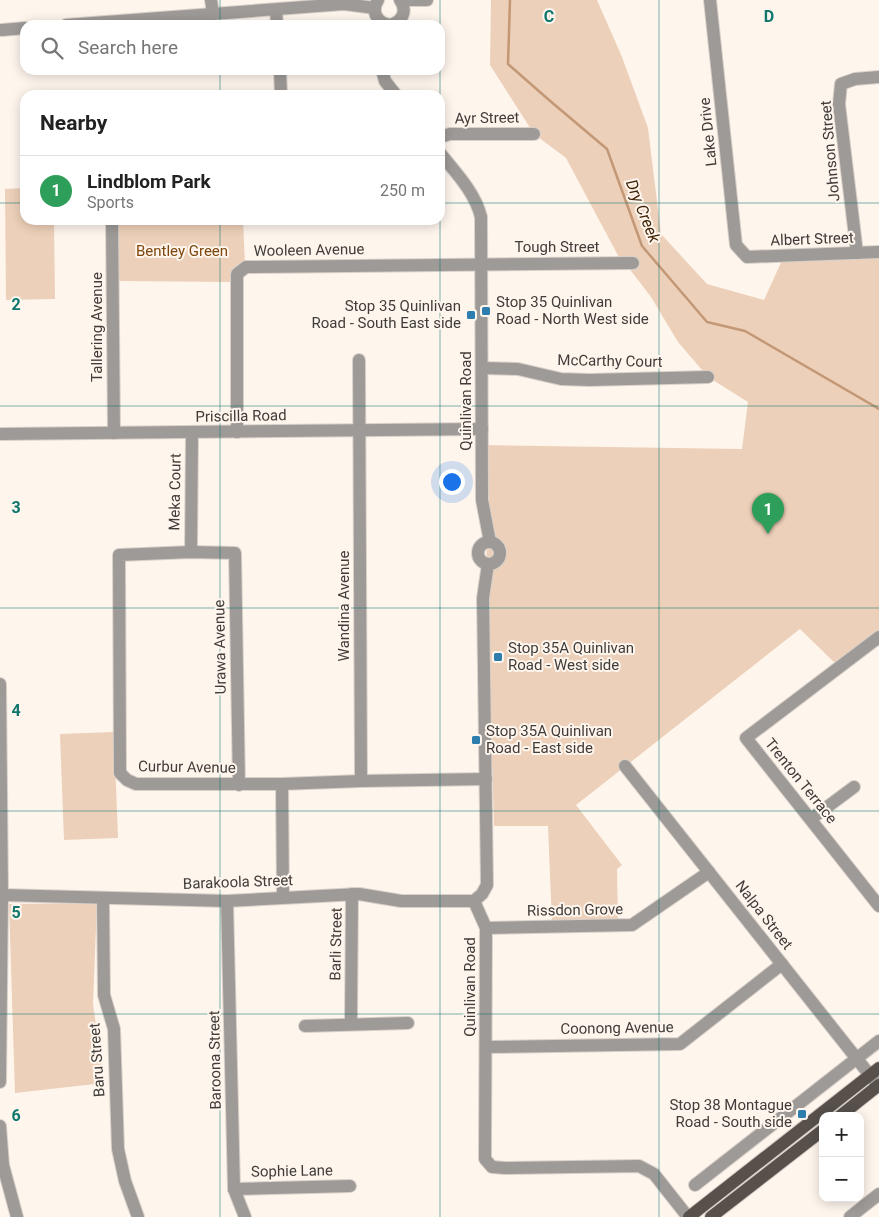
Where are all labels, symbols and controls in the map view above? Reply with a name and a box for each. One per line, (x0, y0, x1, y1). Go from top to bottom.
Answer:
text: C (544, 7, 554, 26)
text: D (764, 7, 774, 26)
search box (20, 20, 445, 75)
icon: search (38, 34, 66, 62)
text: Search here (78, 36, 178, 59)
street label: Lake Drive (695, 97, 721, 167)
street label: Johnson Street (817, 100, 843, 202)
street label: Ayr Street (454, 108, 520, 128)
text: Nearby (40, 111, 107, 135)
text: Lindblom Park (87, 170, 211, 193)
water label: Dry Creek (622, 177, 665, 246)
text: 1 (51, 181, 61, 200)
text: 250 m (380, 181, 425, 200)
text: Sports (87, 193, 134, 212)
street label: Albert Street (770, 229, 854, 249)
street label: Tough Street (514, 238, 600, 256)
street label: Wooleen Avenue (253, 240, 365, 260)
park label: Bentley Green (136, 242, 228, 260)
street label: Tallering Avenue (88, 272, 106, 382)
place label: Stop 35 Quinlivan Road - North West side (496, 293, 649, 328)
text: 2 (11, 295, 21, 314)
place label: Stop 35 Quinlivan Road - South East side (312, 297, 461, 332)
marker: Stop 35 Quinlivan Road - North West side (480, 305, 492, 317)
marker: Stop 35 Quinlivan Road - South East side (465, 309, 477, 321)
street label: Quinlivan Road (457, 351, 475, 451)
street label: McCarthy Court (557, 351, 663, 371)
street label: Priscilla Road (195, 406, 287, 426)
street label: Meka Court (165, 453, 185, 531)
your location (439, 469, 465, 495)
pin: 1 (752, 493, 784, 534)
text: 3 (11, 498, 21, 517)
street label: Wandina Avenue (335, 551, 353, 661)
street label: Urawa Avenue (210, 599, 230, 695)
place label: Stop 35A Quinlivan Road - West side (508, 639, 634, 674)
marker: Stop 35A Quinlivan Road - West side (492, 651, 504, 663)
text: 4 (11, 701, 21, 720)
place label: Stop 35A Quinlivan Road - East side (486, 722, 612, 757)
marker: Stop 35A Quinlivan Road - East side (470, 734, 482, 746)
street label: Trenton Terrace (761, 735, 841, 827)
street label: Curbur Avenue (138, 757, 236, 777)
street label: Barakoola Street (183, 871, 293, 893)
street label: Nalpa Street (732, 877, 797, 953)
street label: Rissdon Grove (527, 900, 623, 920)
text: 5 (11, 903, 21, 922)
street label: Barli Street (326, 907, 346, 981)
street label: Quinlivan Road (461, 937, 479, 1037)
street label: Baroona Street (205, 1010, 225, 1110)
street label: Coonong Avenue (560, 1018, 674, 1038)
street label: Baru Street (85, 1022, 109, 1098)
place label: Stop 38 Montague Road - South side (669, 1096, 792, 1131)
text: 6 (11, 1106, 21, 1125)
marker: Stop 38 Montague Road - South side (796, 1108, 808, 1120)
map controls (819, 1112, 864, 1202)
button: + (819, 1112, 864, 1157)
button: − (819, 1157, 864, 1202)
street label: Sophie Lane (251, 1161, 333, 1181)

